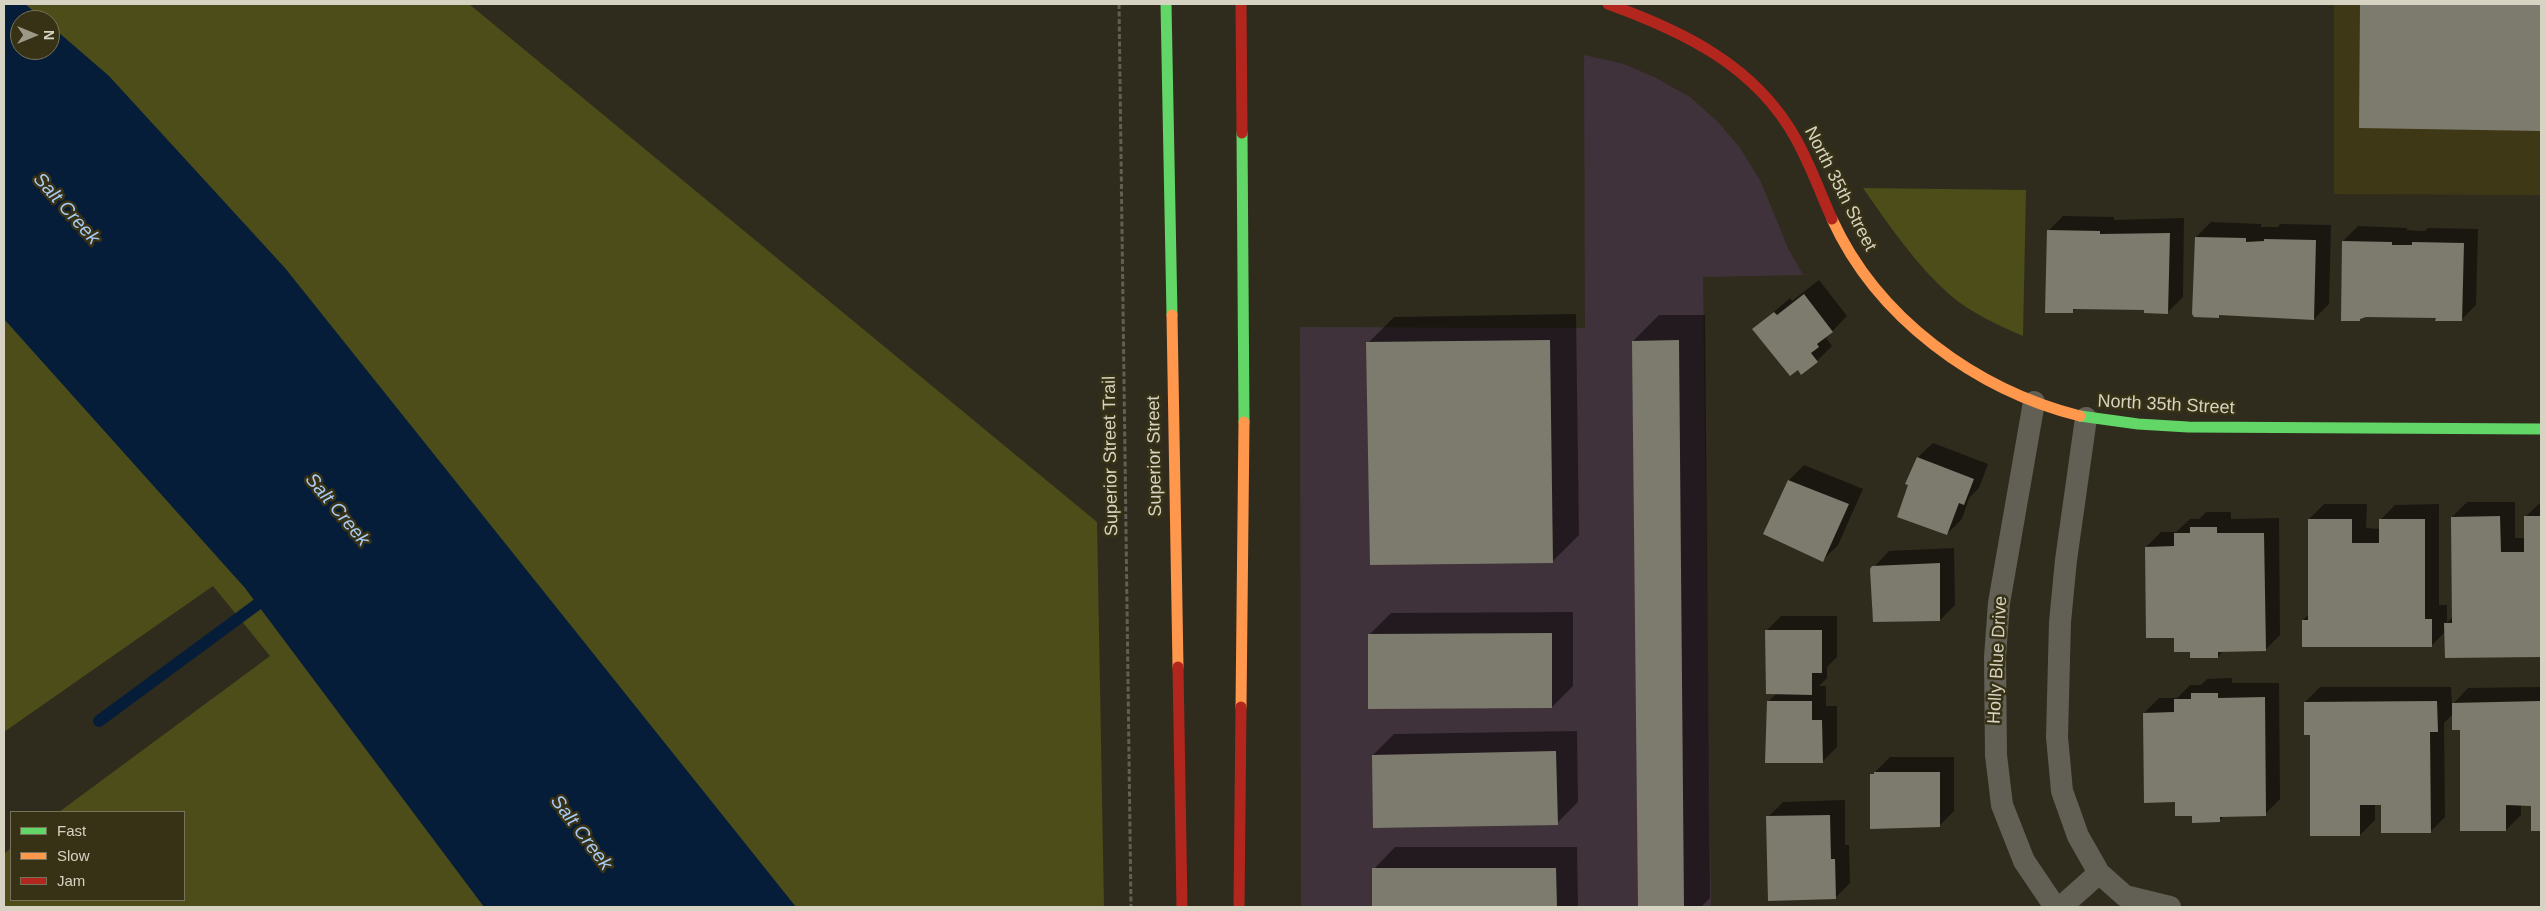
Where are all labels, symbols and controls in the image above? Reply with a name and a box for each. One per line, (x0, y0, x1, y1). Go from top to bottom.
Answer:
north arrow (10, 10, 60, 60)
text: N (41, 30, 57, 40)
street label: North 35th Street (1799, 123, 1881, 255)
water label: Salt Creek (28, 168, 104, 250)
street label: Superior Street Trail (1099, 376, 1123, 536)
street label: North 35th Street (2097, 391, 2235, 419)
street label: Superior Street (1143, 395, 1167, 517)
water label: Salt Creek (300, 469, 374, 551)
street label: Holly Blue Drive (1984, 596, 2012, 724)
water label: Salt Creek (545, 791, 617, 875)
legend (10, 811, 185, 901)
text: Fast (57, 822, 86, 839)
text: Slow (57, 847, 90, 864)
text: Jam (57, 872, 85, 889)

